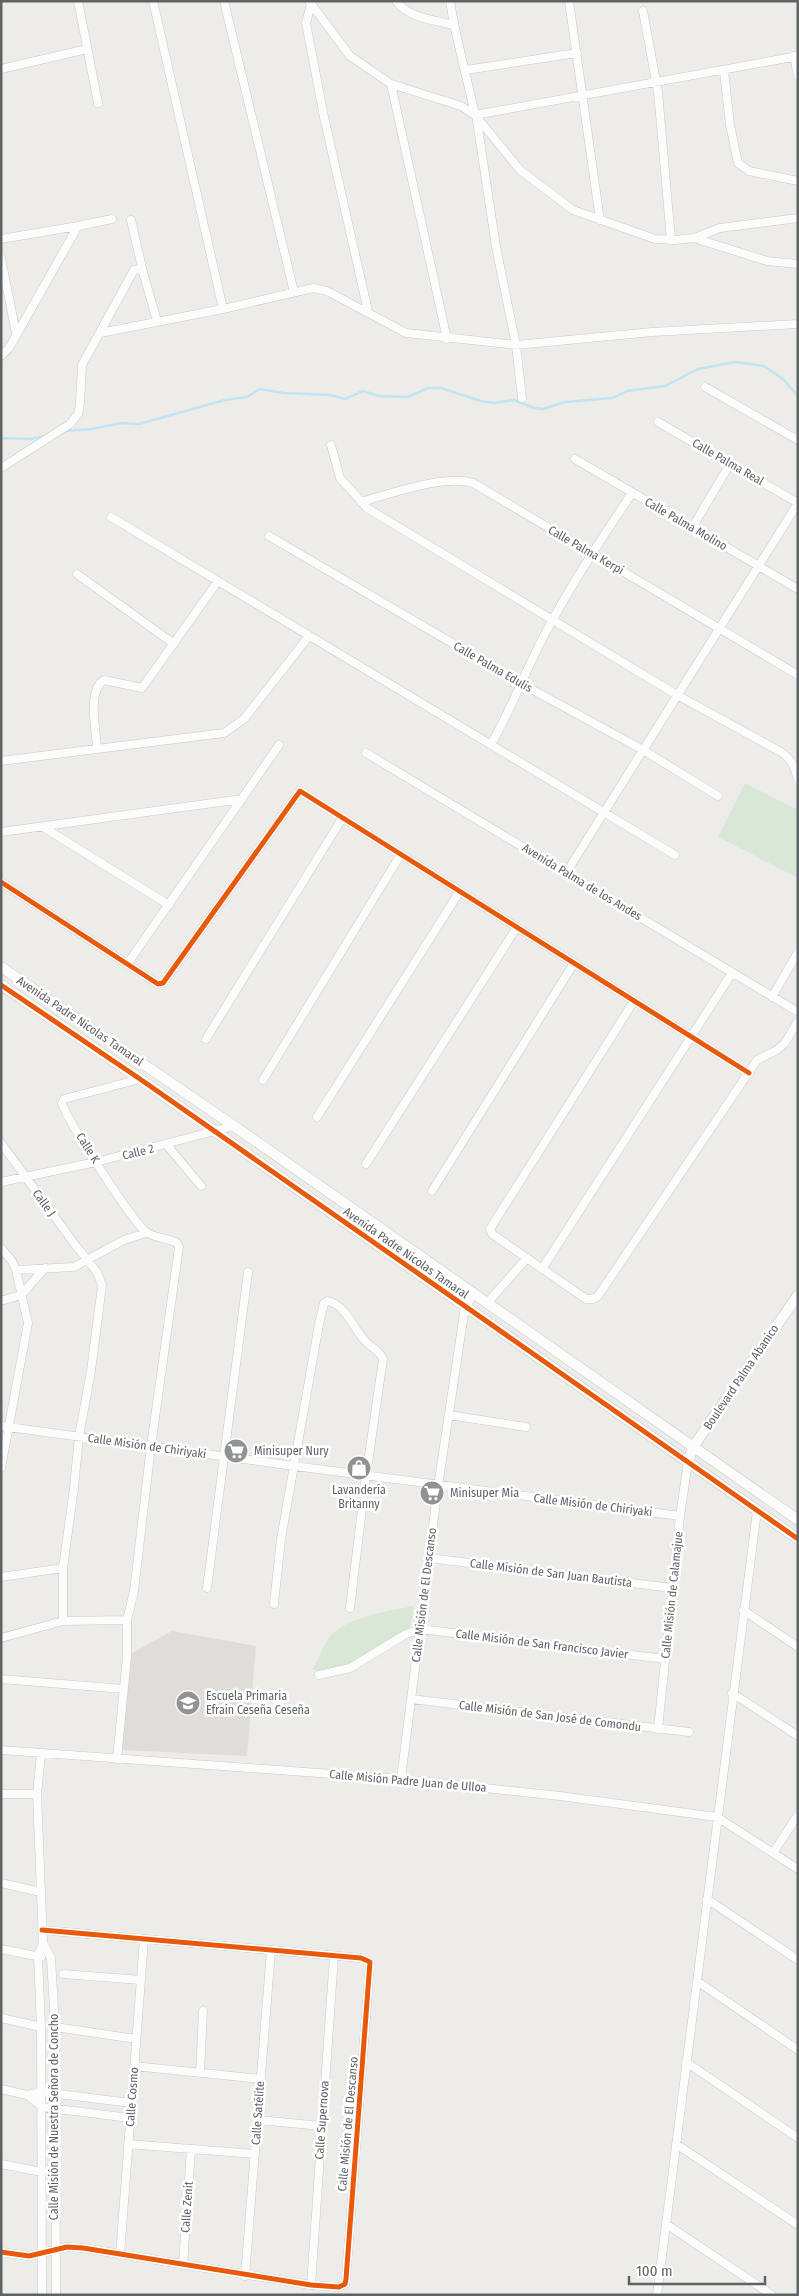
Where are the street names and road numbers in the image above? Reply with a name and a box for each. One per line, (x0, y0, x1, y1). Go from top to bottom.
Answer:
street label: Calle Palma Real (690, 436, 766, 488)
street label: Calle Palma Molino (642, 495, 730, 553)
street label: Calle Palma Kerpi (546, 523, 626, 577)
street label: Calle Palma Edulis (451, 639, 535, 695)
street label: Avenida Palma de los Andes (520, 841, 644, 923)
street label: Avenida Padre Nicolas Tamaral (14, 973, 146, 1069)
street label: Calle K (73, 1130, 103, 1166)
street label: Calle 2 (121, 1141, 155, 1163)
street label: Calle J (30, 1187, 58, 1219)
street label: Avenida Padre Nicolas Tamaral (341, 1204, 471, 1302)
street label: Boulevard Palma Abanico (701, 1322, 781, 1432)
street label: Calle Misión de Chiriyaki (87, 1431, 207, 1461)
street label: Calle Misión de Chiriyaki (533, 1491, 653, 1519)
street label: Calle Misión de El Descanso (409, 1527, 439, 1663)
street label: Calle Misión de Calamajue (658, 1531, 686, 1659)
street label: Calle Misión de San Juan Bautista (469, 1556, 633, 1590)
street label: Calle Misión de San Francisco Javier (455, 1626, 630, 1662)
street label: Calle Misión de San José de Comondu (458, 1698, 642, 1734)
street label: Calle Misión Padre Juan de Ulloa (329, 1767, 487, 1795)
street label: Calle Misión de Nuestra Señora de Concho (47, 2014, 61, 2220)
street label: Calle Misión de El Descanso (335, 2056, 361, 2192)
street label: Calle Cosmo (123, 2067, 141, 2127)
street label: Calle Satélite (249, 2080, 267, 2145)
street label: Calle Supernova (312, 2080, 332, 2160)
street label: Calle Zenit (178, 2181, 196, 2233)

